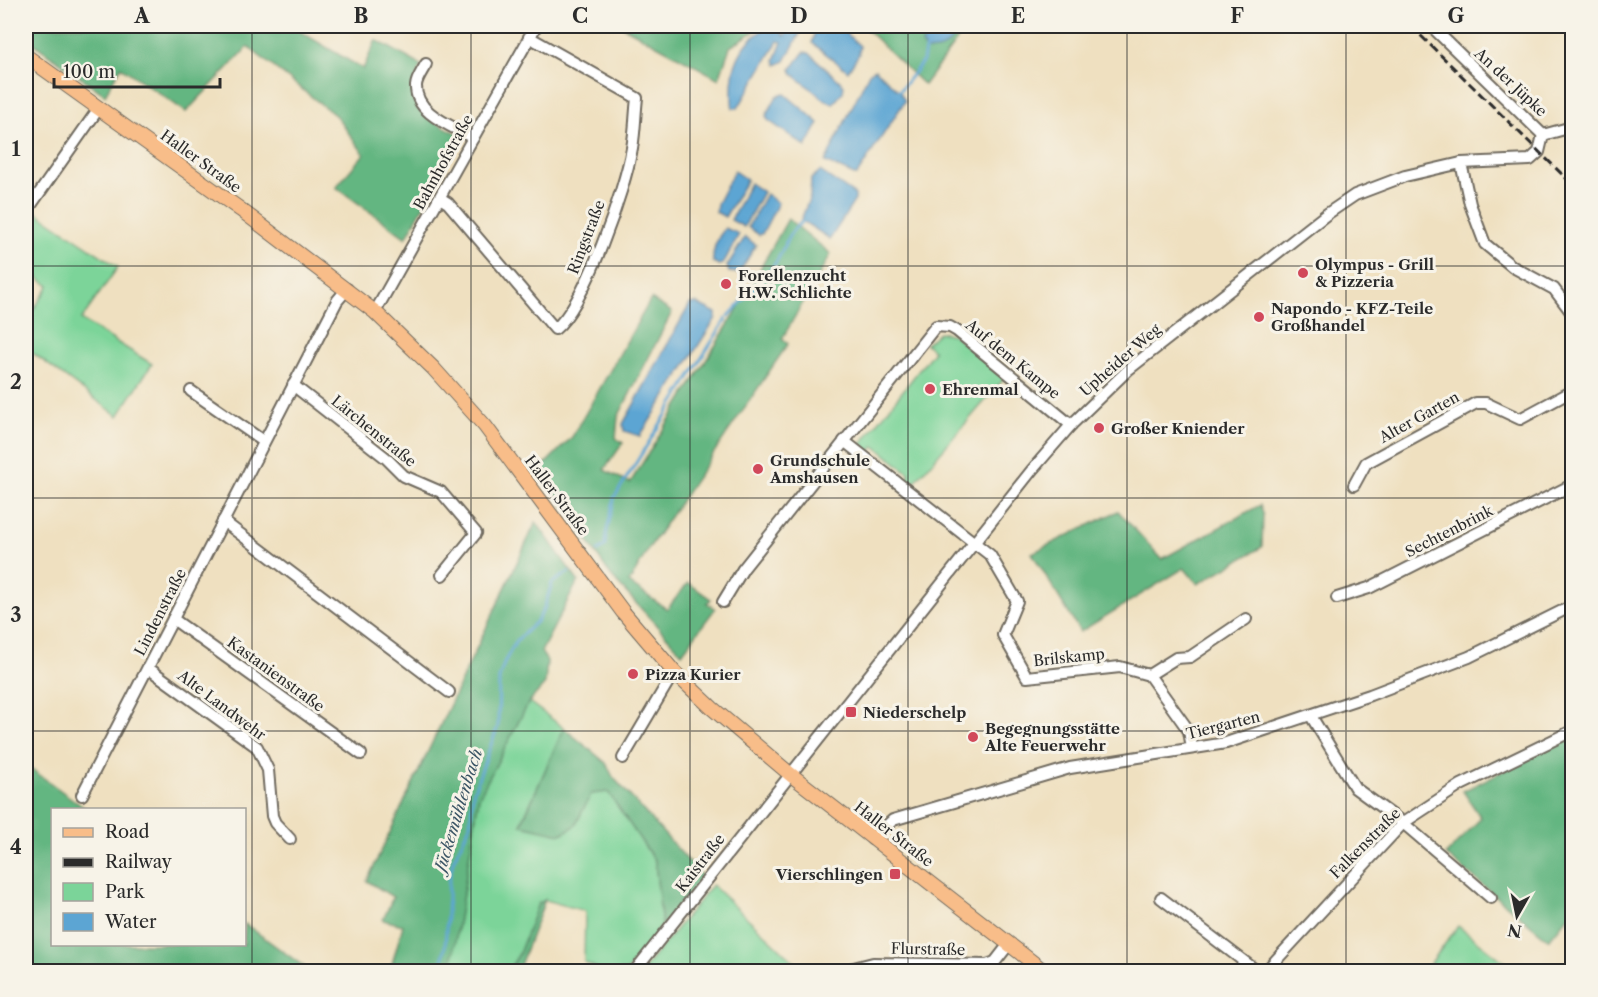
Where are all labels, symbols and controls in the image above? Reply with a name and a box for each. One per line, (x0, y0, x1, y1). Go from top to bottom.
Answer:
text: A (133, 4, 150, 28)
text: B (354, 4, 369, 28)
text: C (572, 4, 588, 28)
text: D (790, 4, 808, 28)
text: E (1011, 4, 1025, 28)
text: F (1230, 4, 1244, 28)
text: G (1448, 4, 1465, 28)
street label: An der Jüpke (1470, 43, 1551, 120)
scale bar (54, 51, 220, 89)
text: 100 m (63, 61, 115, 83)
street label: Bahnhofstraße (409, 111, 477, 213)
street label: Haller Straße (157, 125, 245, 197)
text: 1 (12, 137, 21, 161)
street label: Ringstraße (563, 197, 609, 277)
place label: Olympus - Grill & Pizzeria (1315, 255, 1434, 291)
place label: Forellenzucht H.W. Schlichte (738, 266, 852, 302)
marker: Olympus - Grill & Pizzeria (1296, 266, 1310, 280)
marker: Forellenzucht H.W. Schlichte (719, 277, 733, 291)
place label: Napondo - KFZ-Teile Großhandel (1271, 299, 1433, 335)
marker: Napondo - KFZ-Teile Großhandel (1252, 310, 1266, 324)
street label: Auf dem Kampe (961, 314, 1064, 403)
street label: Upheider Weg (1076, 320, 1165, 400)
text: 2 (10, 370, 22, 394)
place label: Ehrenmal (942, 380, 1018, 399)
marker: Ehrenmal (923, 382, 937, 396)
street label: Alter Garten (1375, 387, 1463, 447)
street label: Lärchenstraße (328, 391, 420, 471)
place label: Großer Kniender (1111, 419, 1245, 438)
marker: Großer Kniender (1092, 421, 1106, 435)
street label: Haller Straße (521, 451, 593, 539)
place label: Grundschule Amshausen (769, 451, 870, 487)
marker: Grundschule Amshausen (751, 462, 765, 476)
street label: Sechtenbrink (1402, 500, 1497, 561)
street label: Lindenstraße (130, 565, 190, 659)
text: 3 (10, 603, 22, 627)
street label: Kastanienstraße (224, 632, 328, 716)
street label: Brilskamp (1032, 644, 1106, 670)
street label: Alte Landwehr (173, 665, 270, 745)
place label: Pizza Kurier (645, 665, 741, 684)
marker: Pizza Kurier (626, 667, 640, 681)
place label: Niederschelp (863, 703, 966, 722)
marker: Niederschelp (844, 705, 858, 719)
street label: Tiergarten (1184, 707, 1262, 743)
place label: Begegnungsstätte Alte Feuerwehr (984, 719, 1120, 755)
marker: Begegnungsstätte Alte Feuerwehr (966, 730, 980, 744)
water label: Jückemühlenbach (428, 746, 486, 878)
street label: Haller Straße (851, 797, 937, 871)
street label: Falkenstraße (1326, 804, 1404, 882)
legend (51, 808, 246, 946)
text: Road (105, 821, 150, 843)
street label: Kaistraße (671, 830, 729, 896)
text: 4 (10, 835, 22, 859)
text: Railway (105, 851, 173, 873)
place label: Vierschlingen (775, 865, 884, 884)
marker: Vierschlingen (888, 867, 902, 881)
text: Park (105, 881, 146, 903)
north arrow (1487, 886, 1547, 946)
text: Water (104, 911, 157, 933)
text: N (1506, 920, 1523, 942)
street label: Flurstraße (891, 939, 965, 959)

